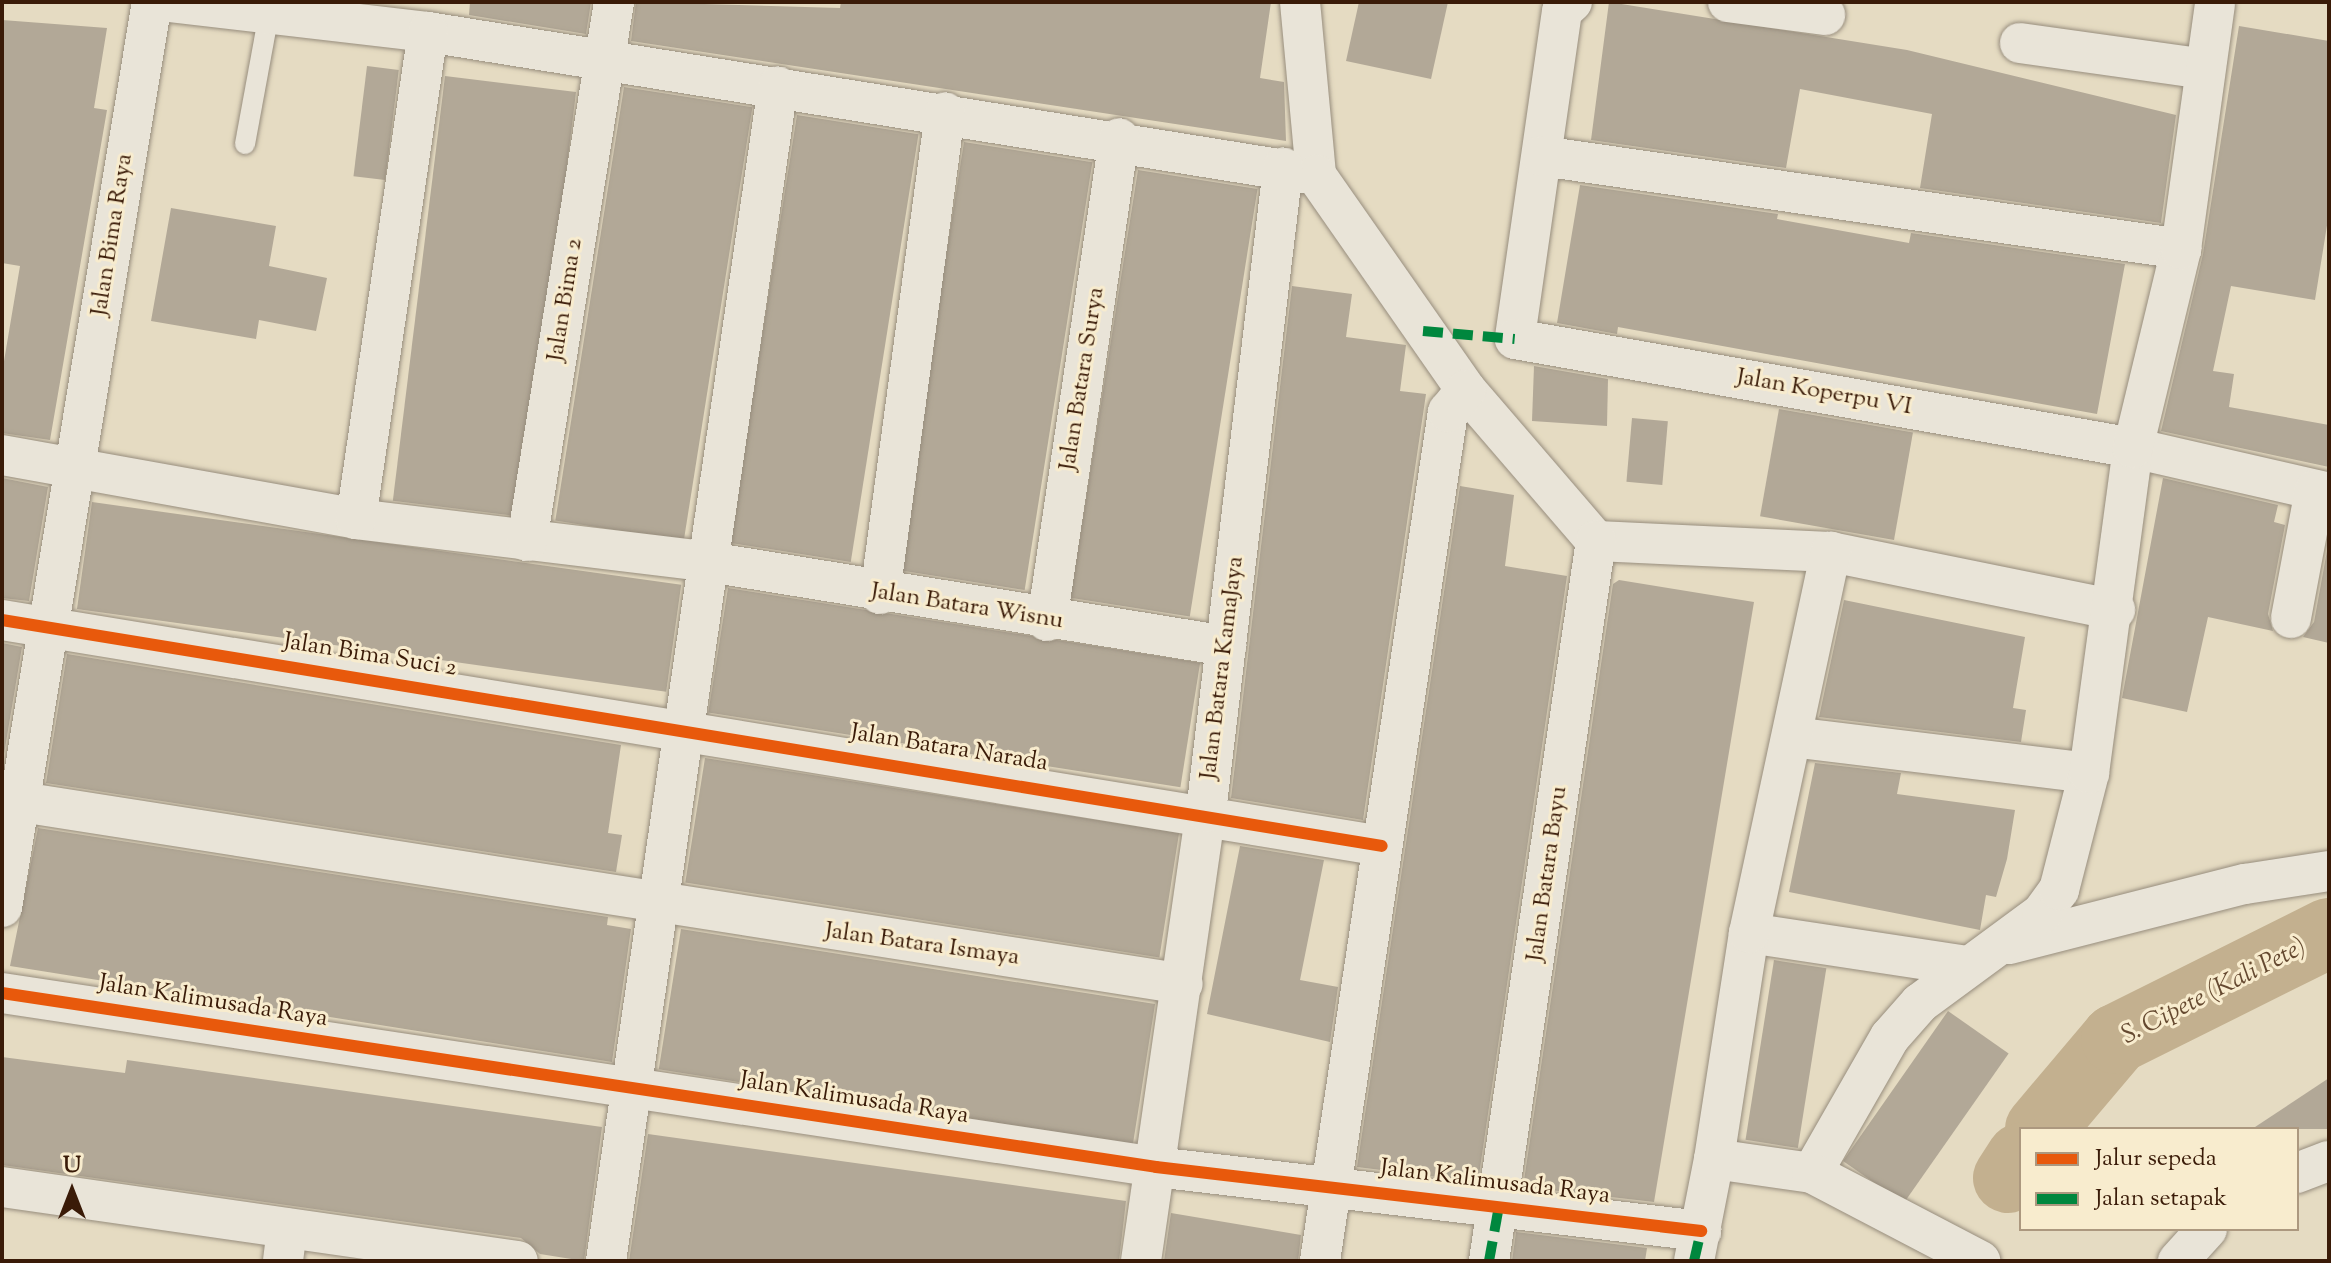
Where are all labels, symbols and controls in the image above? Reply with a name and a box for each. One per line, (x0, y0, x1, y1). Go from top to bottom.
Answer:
street label: Jalan Bima Raya (86, 152, 140, 318)
street label: Jalan Bima 2 (542, 236, 590, 364)
street label: Jalan Batara Surya (1054, 285, 1112, 473)
street label: Jalan Koperpu VI (1734, 363, 1914, 423)
street label: Jalan Batara KamaJaya (1195, 555, 1251, 781)
street label: Jalan Batara Wisnu (869, 578, 1065, 636)
street label: Jalan Bima Suci 2 (281, 628, 459, 684)
street label: Jalan Batara Narada (848, 719, 1050, 779)
street label: Jalan Batara Bayu (1521, 784, 1575, 964)
street label: Jalan Batara Ismaya (823, 917, 1021, 973)
water label: S. Cipete (Kali Pete) (2117, 932, 2311, 1052)
street label: Jalan Kalimusada Raya (97, 970, 329, 1034)
street label: Jalan Kalimusada Raya (738, 1067, 970, 1131)
legend (2019, 1127, 2299, 1231)
text: Jalur sepeda (2095, 1142, 2217, 1176)
north arrow (32, 1151, 112, 1231)
text: U (63, 1151, 81, 1183)
street label: Jalan Kalimusada Raya (1378, 1155, 1612, 1211)
text: Jalan setapak (2095, 1182, 2227, 1216)

